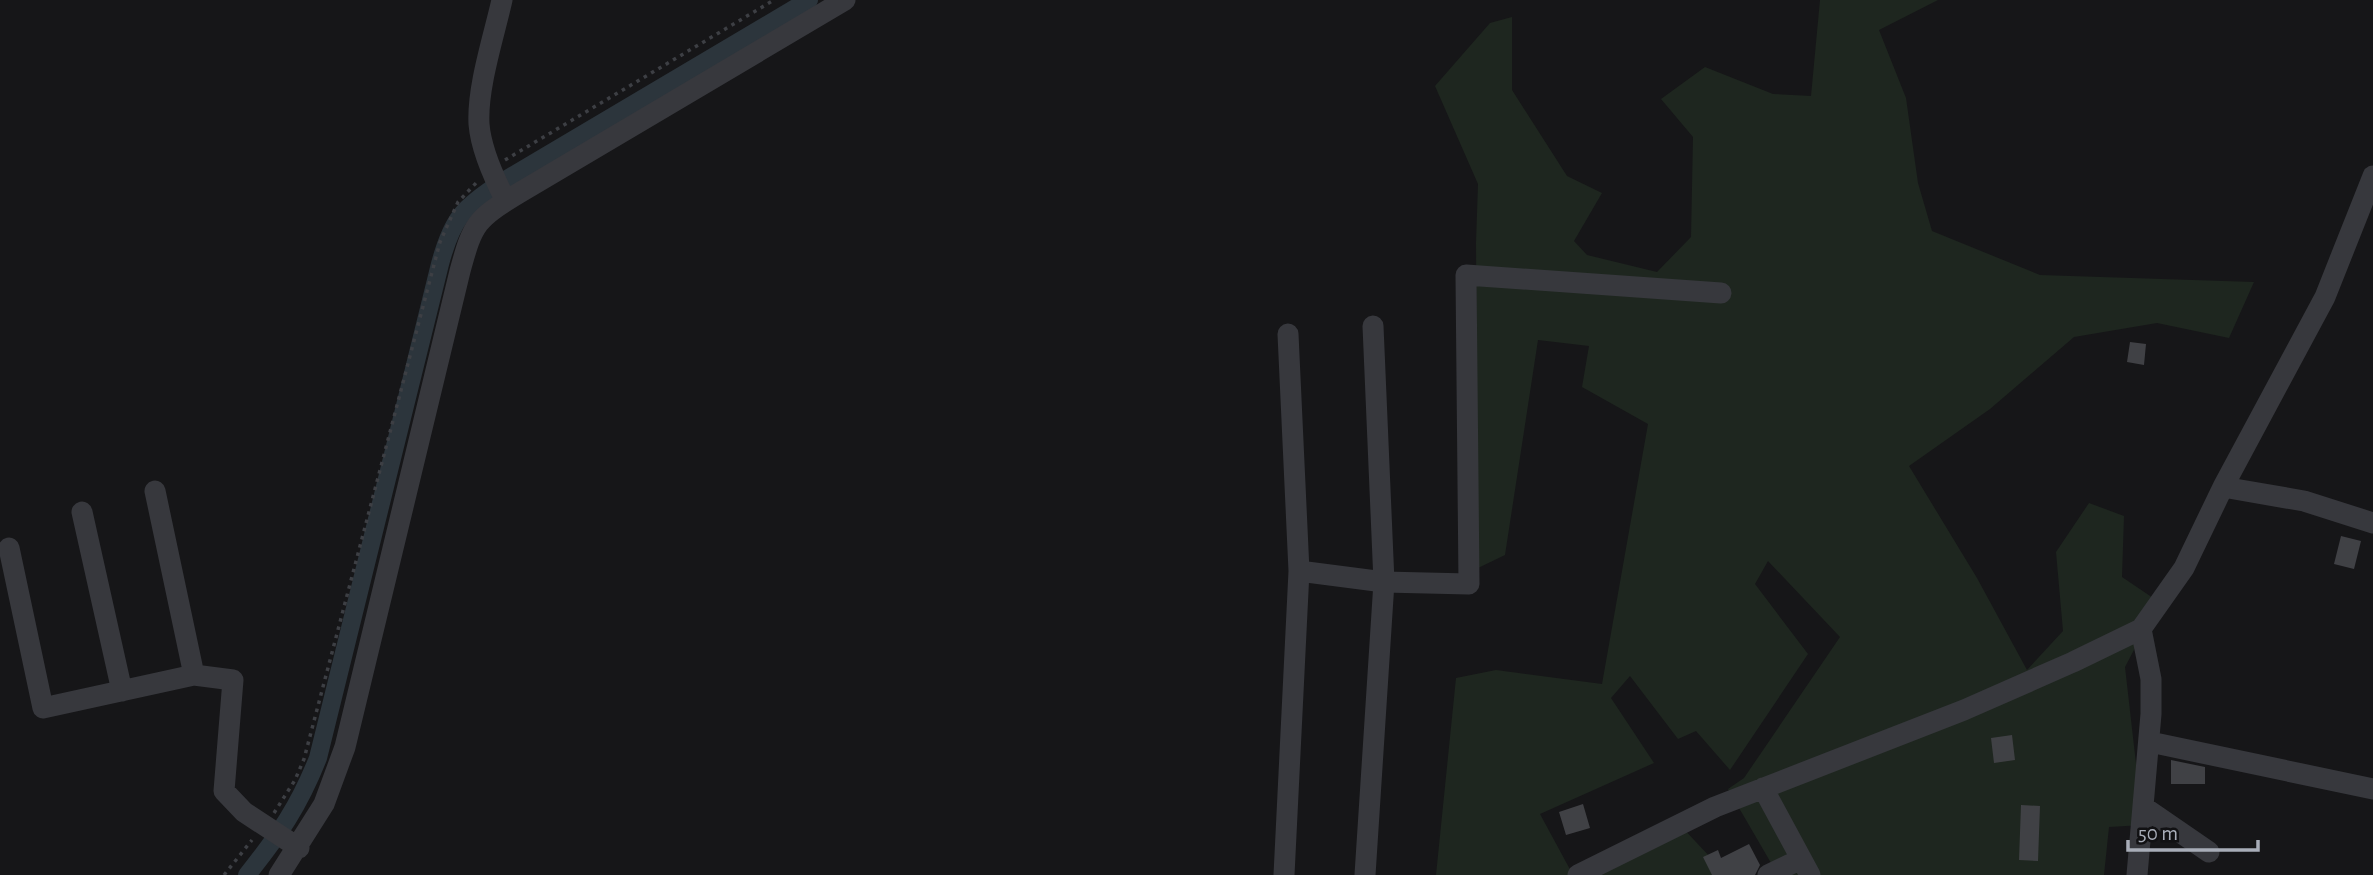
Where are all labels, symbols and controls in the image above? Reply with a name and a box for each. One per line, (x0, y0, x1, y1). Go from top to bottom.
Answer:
scale bar (2128, 808, 2258, 852)
text: 50 m (2138, 823, 2178, 844)

